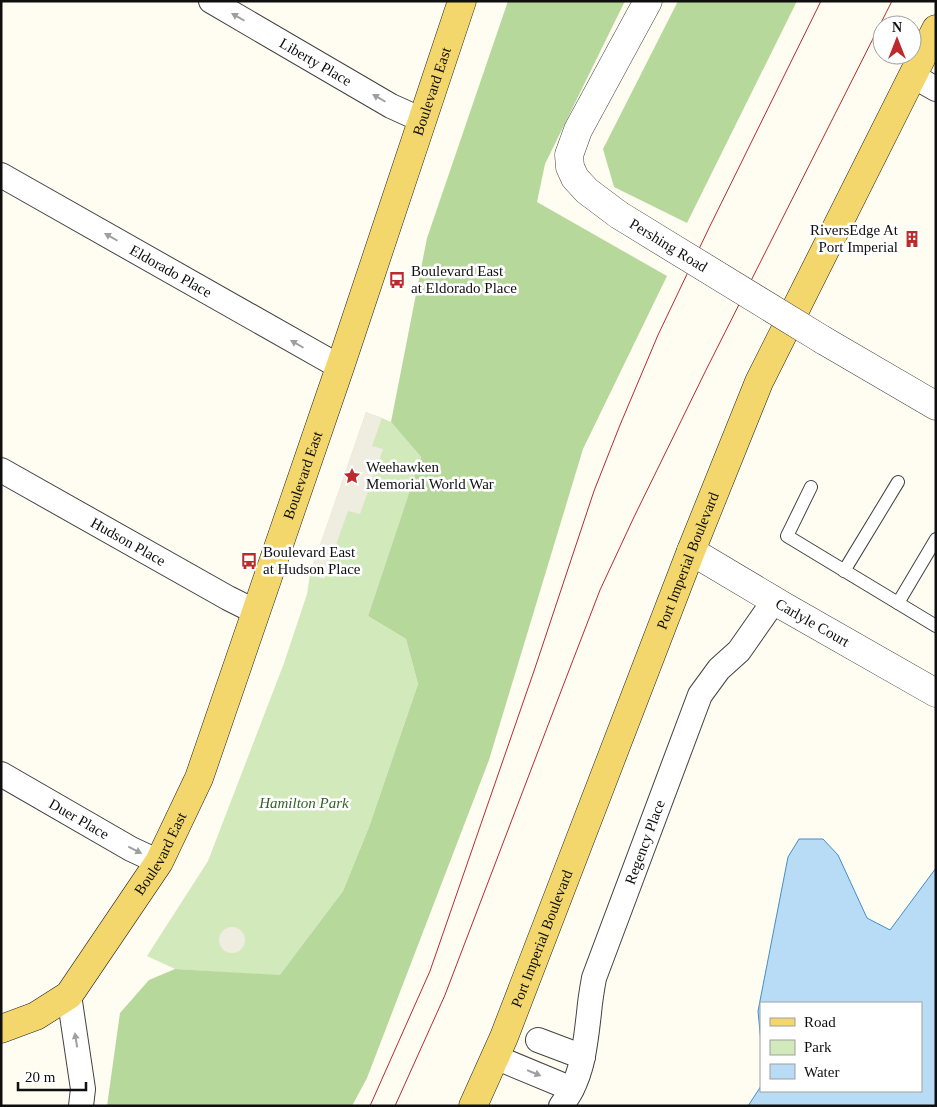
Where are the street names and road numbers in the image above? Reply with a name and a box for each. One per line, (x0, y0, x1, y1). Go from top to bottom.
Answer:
street label: Liberty Place (277, 35, 355, 89)
street label: Boulevard East (410, 44, 454, 138)
street label: Pershing Road (627, 216, 711, 275)
street label: Eldorado Place (127, 242, 215, 301)
street label: Boulevard East (280, 428, 326, 522)
street label: Port Imperial Boulevard (654, 489, 722, 632)
street label: Hudson Place (88, 514, 169, 569)
street label: Carlyle Court (773, 595, 853, 650)
street label: Duer Place (46, 795, 112, 843)
street label: Regency Place (622, 797, 668, 887)
street label: Boulevard East (131, 809, 190, 898)
street label: Port Imperial Boulevard (508, 867, 576, 1010)

